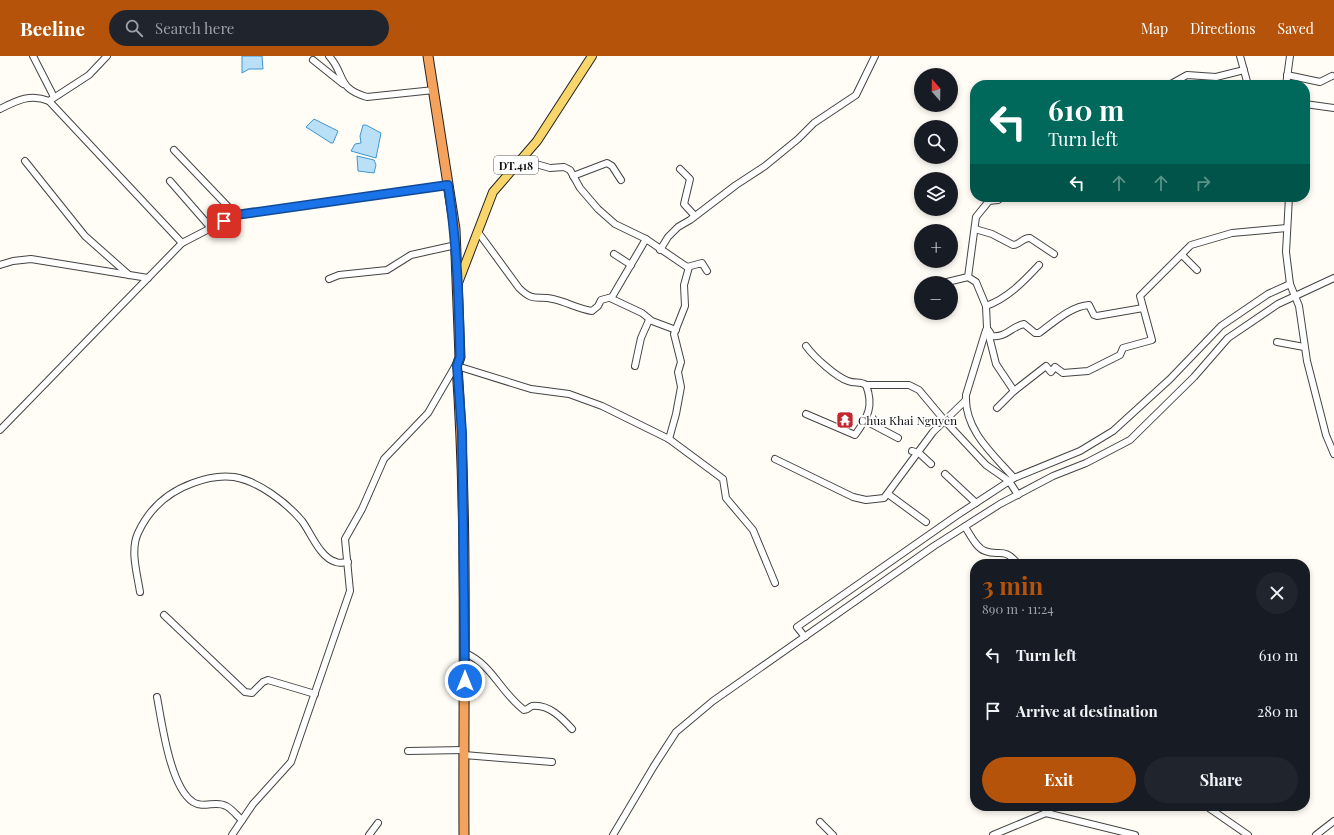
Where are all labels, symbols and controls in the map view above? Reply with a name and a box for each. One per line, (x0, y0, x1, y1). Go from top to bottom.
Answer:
search box (109, 10, 389, 46)
text: Beeline (20, 15, 85, 41)
icon: search (123, 17, 145, 39)
text: Search here (155, 18, 234, 38)
text: Map (1141, 19, 1168, 38)
text: Directions (1190, 19, 1256, 38)
text: Saved (1278, 19, 1314, 38)
north arrow (914, 68, 958, 112)
map controls (914, 68, 958, 320)
text: 610 m (1048, 91, 1124, 128)
icon: left (982, 96, 1034, 148)
button: search (914, 120, 958, 164)
text: Turn left (1048, 127, 1118, 151)
road number: ĐT.418 (494, 156, 538, 174)
button: layers (914, 172, 958, 216)
icon: left (1066, 172, 1088, 194)
icon: ahead (1108, 172, 1130, 194)
icon: ahead (1150, 172, 1172, 194)
icon: right (1192, 172, 1214, 194)
pin (207, 204, 241, 238)
icon: arrive (213, 210, 235, 232)
button: + (914, 224, 958, 268)
button: − (914, 276, 958, 320)
temple icon: Chùa Khai Nguyên (835, 410, 855, 430)
place label: Chùa Khai Nguyên (858, 412, 957, 428)
text: 3 min (982, 569, 1043, 601)
button: close (1256, 572, 1298, 614)
text: 890 m · 11:24 (982, 600, 1054, 617)
icon: left (982, 644, 1004, 666)
text: Turn left (1016, 645, 1077, 665)
text: 610 m (1259, 645, 1298, 665)
position arrow (444, 660, 486, 702)
icon: arrive (982, 700, 1004, 722)
text: Arrive at destination (1016, 701, 1158, 721)
text: 280 m (1257, 701, 1298, 721)
button: Exit (982, 757, 1136, 803)
button: Share (1144, 757, 1298, 803)

